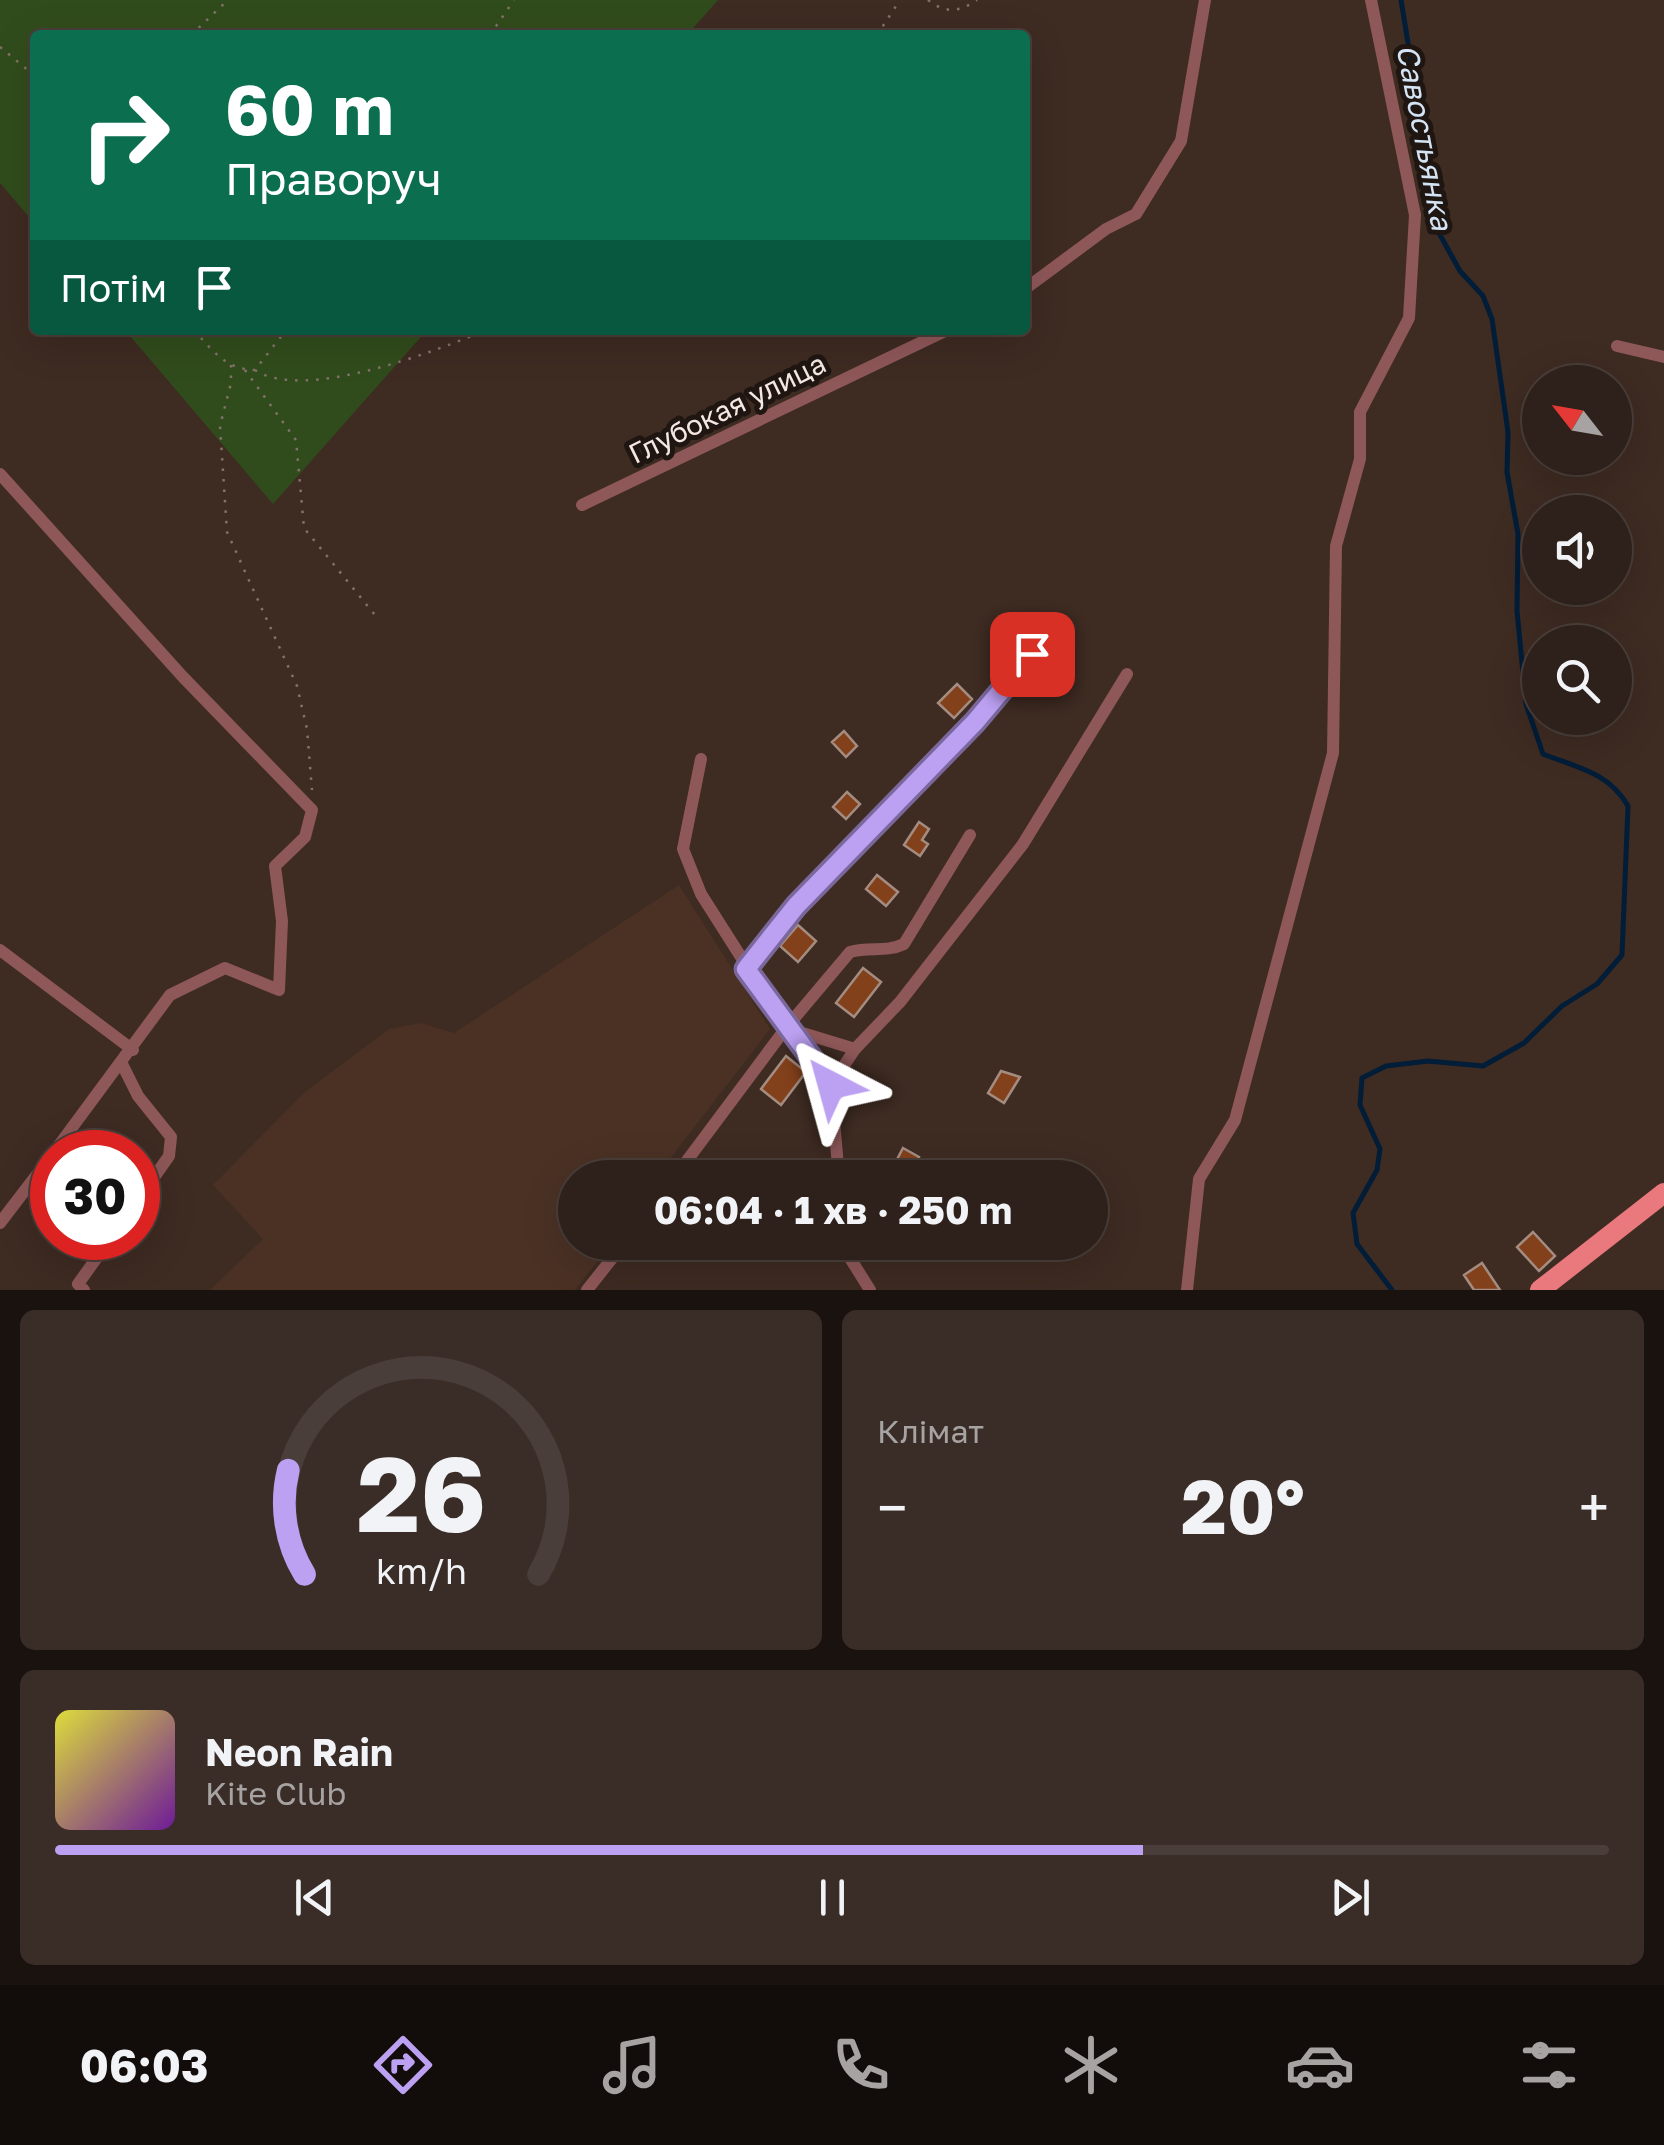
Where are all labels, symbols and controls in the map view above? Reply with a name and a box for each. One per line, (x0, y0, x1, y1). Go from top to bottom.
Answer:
water label: Савостьянка (1389, 41, 1461, 234)
text: 60 m (225, 66, 394, 150)
icon: right (60, 70, 190, 200)
text: Праворуч (225, 151, 442, 205)
icon: arrive (187, 260, 242, 315)
text: Потім (60, 265, 167, 310)
street label: Глубокая улица (623, 346, 831, 470)
north arrow (1522, 365, 1632, 475)
map controls (1522, 365, 1632, 735)
button: sound (1522, 495, 1632, 605)
pin (990, 612, 1075, 697)
button: search (1522, 625, 1632, 735)
icon: arrive (1005, 627, 1060, 682)
position arrow (779, 1033, 883, 1137)
speed limit sign: 30 (30, 1130, 160, 1260)
text: 06:04 · 1 хв · 250 m (654, 1187, 1012, 1232)
text: Клімат (877, 1412, 984, 1450)
text: 26 (356, 1430, 486, 1555)
text: 20° (1181, 1460, 1305, 1551)
text: − (877, 1474, 907, 1540)
text: + (1579, 1474, 1609, 1540)
text: km/h (376, 1549, 466, 1592)
text: Neon Rain (205, 1729, 393, 1774)
text: Kite Club (205, 1774, 346, 1812)
icon: previous (287, 1870, 342, 1925)
icon: pause (805, 1870, 860, 1925)
icon: next (1323, 1870, 1378, 1925)
icon: directions (368, 2030, 438, 2100)
icon: music (597, 2030, 667, 2100)
icon: phone (826, 2030, 896, 2100)
icon: climate (1056, 2030, 1126, 2100)
icon: car (1285, 2030, 1355, 2100)
icon: filters (1514, 2030, 1584, 2100)
text: 06:03 (80, 2038, 209, 2092)

